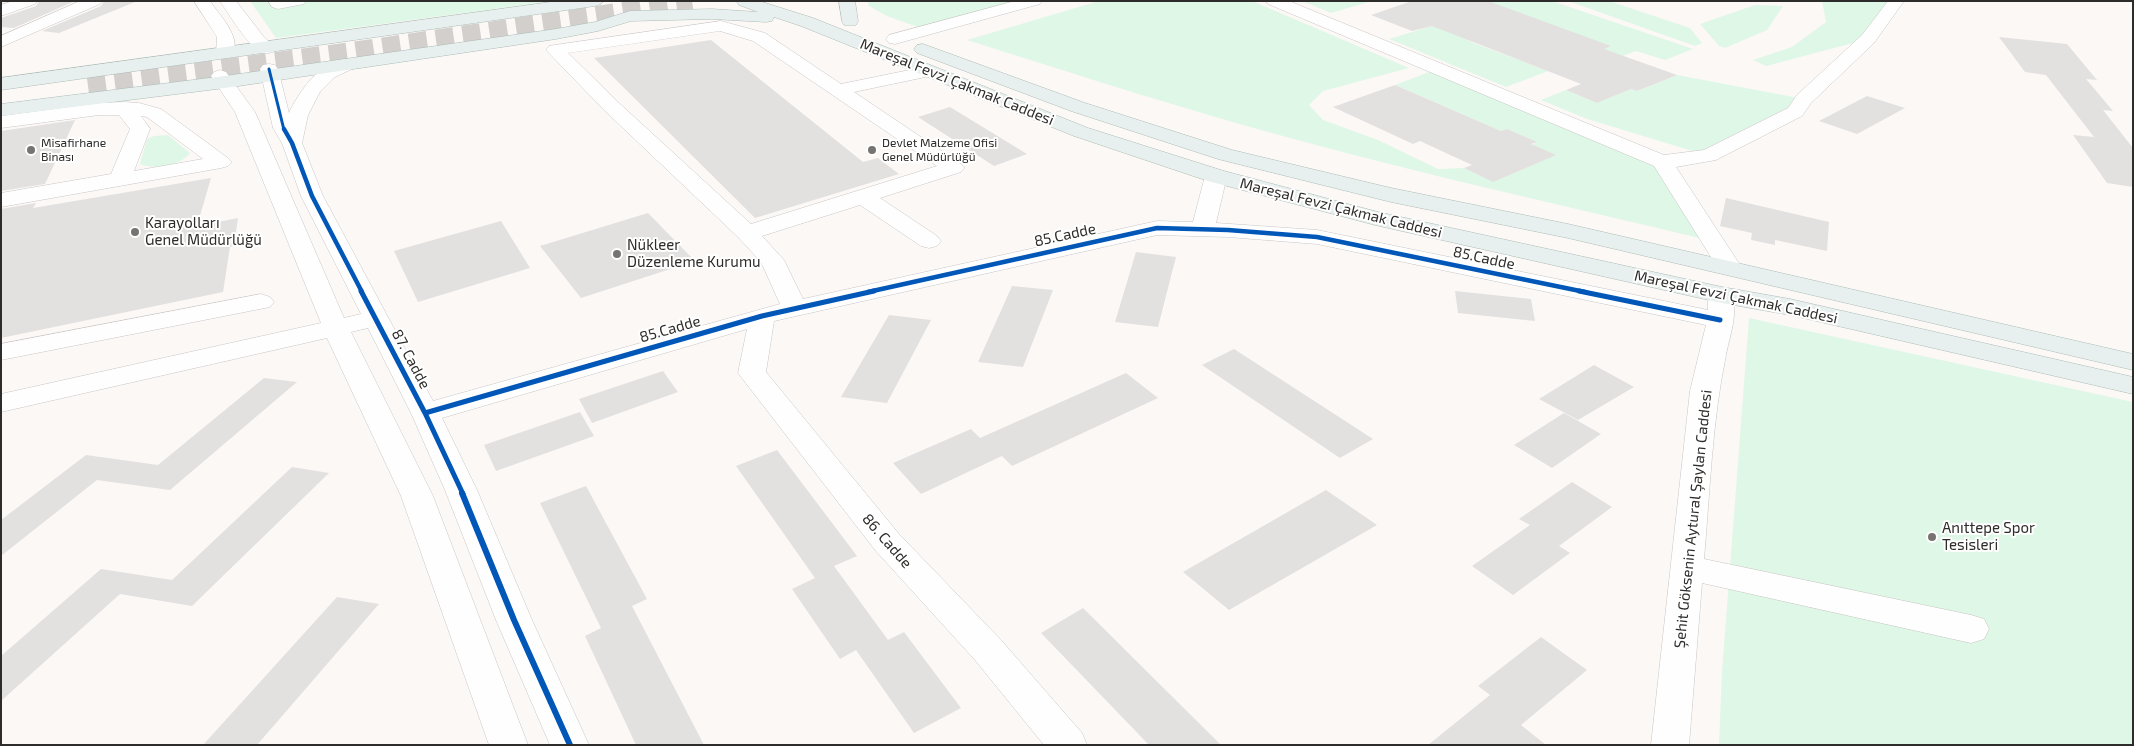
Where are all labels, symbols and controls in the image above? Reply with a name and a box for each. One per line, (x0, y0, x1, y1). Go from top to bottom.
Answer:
street label: Mareşal Fevzi Çakmak Caddesi (857, 35, 1057, 129)
place label: Misafirhane Binası (41, 136, 106, 164)
place label: Devlet Malzeme Ofisi Genel Müdürlüğü (882, 136, 997, 164)
marker: Misafirhane Binası (25, 144, 37, 156)
marker: Devlet Malzeme Ofisi Genel Müdürlüğü (866, 144, 878, 156)
street label: Mareşal Fevzi Çakmak Caddesi (1238, 174, 1444, 242)
place label: Karayolları Genel Müdürlüğü (145, 214, 262, 249)
street label: 85.Cadde (1033, 220, 1097, 250)
marker: Karayolları Genel Müdürlüğü (129, 226, 141, 238)
place label: Nükleer Düzenleme Kurumu (627, 236, 761, 271)
street label: 85.Cadde (1452, 243, 1516, 273)
marker: Nükleer Düzenleme Kurumu (611, 248, 623, 260)
street label: Mareşal Fevzi Çakmak Caddesi (1633, 267, 1839, 327)
street label: 85.Cadde (637, 312, 703, 346)
street label: 87. Cadde (388, 326, 434, 392)
street label: Şehit Göksenin Aytural Şaylan Caddesi (1670, 389, 1716, 649)
street label: 86. Cadde (858, 510, 916, 572)
place label: Anıttepe Spor Tesisleri (1942, 519, 2035, 554)
marker: Anıttepe Spor Tesisleri (1926, 531, 1938, 543)

